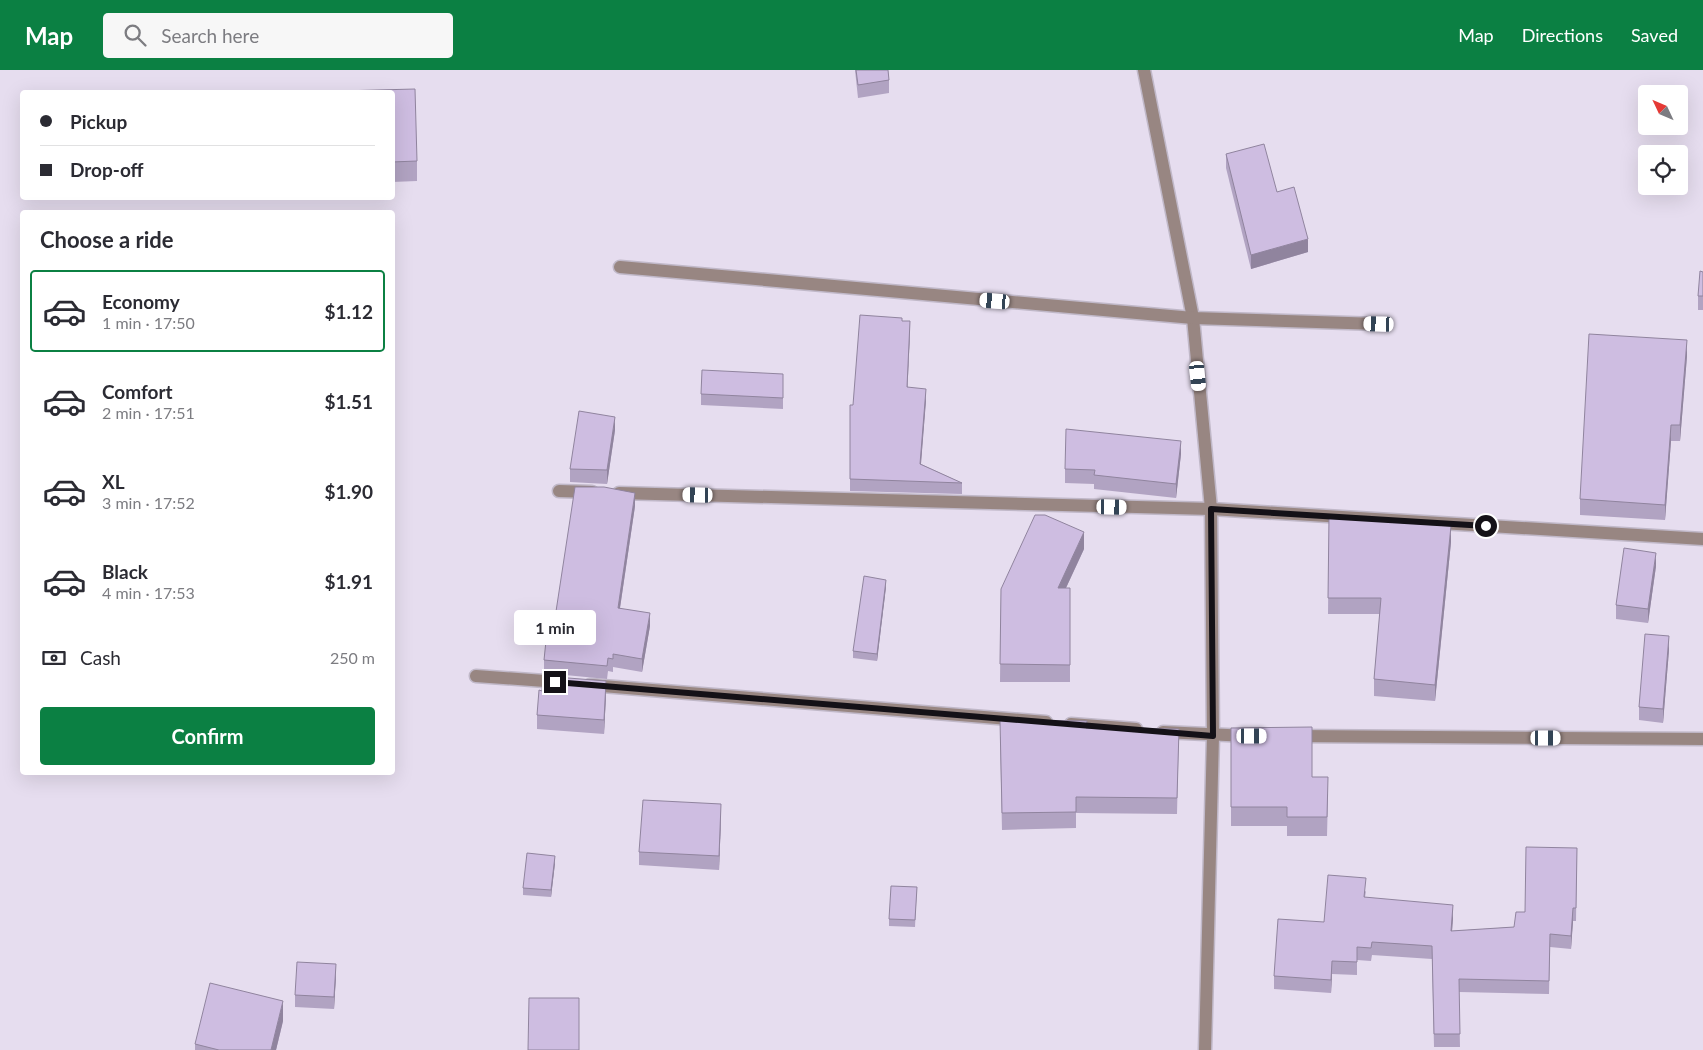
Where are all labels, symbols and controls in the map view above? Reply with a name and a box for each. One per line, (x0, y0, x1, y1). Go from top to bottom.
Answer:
search box (103, 13, 453, 58)
text: Map (25, 21, 73, 50)
icon: search (121, 21, 149, 49)
text: Search here (161, 24, 259, 47)
text: Map (1458, 24, 1494, 46)
text: Directions (1522, 24, 1603, 46)
text: Saved (1631, 24, 1678, 46)
north arrow (1638, 85, 1688, 135)
map controls (1638, 85, 1688, 195)
text: Pickup (70, 110, 127, 133)
button: locate (1638, 145, 1688, 195)
text: Drop-off (70, 158, 144, 181)
text: Choose a ride (40, 226, 174, 253)
icon: car (42, 289, 87, 334)
text: Economy (102, 290, 180, 313)
car (979, 292, 1010, 310)
text: $1.12 (324, 300, 373, 323)
text: 1 min · 17:50 (102, 313, 195, 332)
car (1363, 316, 1394, 332)
car (1188, 360, 1207, 392)
icon: car (42, 379, 87, 424)
text: Comfort (102, 380, 173, 403)
text: $1.51 (324, 390, 373, 413)
text: 2 min · 17:51 (102, 403, 195, 422)
icon: car (42, 469, 87, 514)
text: XL (102, 470, 125, 493)
text: $1.90 (324, 480, 373, 503)
car (682, 487, 713, 503)
text: 3 min · 17:52 (102, 493, 195, 512)
car (1096, 499, 1127, 515)
route start (1475, 515, 1497, 537)
icon: car (42, 559, 87, 604)
text: Black (102, 560, 148, 583)
text: $1.91 (324, 570, 373, 593)
text: 4 min · 17:53 (102, 583, 195, 602)
callout: 1 min (514, 610, 596, 644)
text: 1 min (535, 618, 575, 637)
icon: cash (40, 644, 68, 672)
text: Cash (80, 646, 121, 669)
text: 250 m (330, 648, 375, 667)
route end (544, 671, 566, 693)
button: Confirm (40, 707, 375, 765)
car (1237, 729, 1267, 744)
car (1531, 731, 1561, 746)

